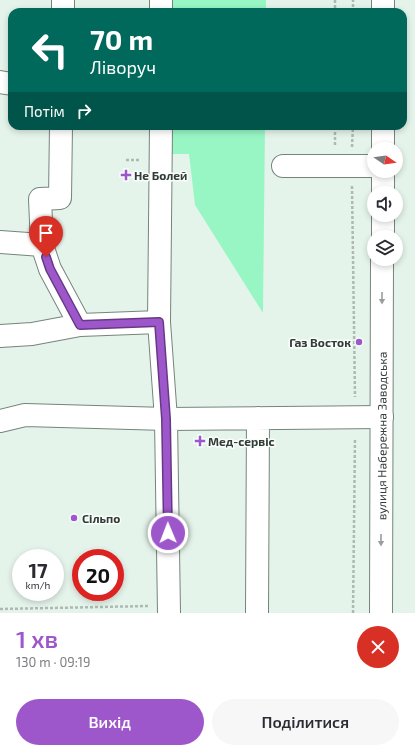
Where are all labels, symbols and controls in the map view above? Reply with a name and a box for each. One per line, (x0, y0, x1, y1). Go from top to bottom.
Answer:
text: 70 m (90, 22, 153, 56)
icon: left (24, 24, 76, 76)
text: Ліворуч (90, 56, 156, 78)
icon: right (73, 100, 95, 122)
text: Потім (24, 102, 65, 120)
north arrow (367, 142, 403, 178)
map controls (367, 142, 403, 266)
place label: Не Болей (134, 168, 187, 182)
marker: Не Болей (121, 170, 131, 180)
button: sound (367, 186, 403, 222)
pin (29, 216, 63, 257)
icon: arrive (35, 222, 57, 244)
button: layers (367, 230, 403, 266)
one-way arrow (379, 292, 385, 305)
place label: Газ Восток (289, 335, 351, 349)
marker: Газ Восток (354, 337, 364, 347)
street label: вулиця Набережна Заводська (374, 352, 389, 520)
place label: Мед-сервіс (208, 434, 275, 448)
marker: Мед-сервіс (195, 436, 205, 446)
place label: Сільпо (82, 511, 120, 525)
position arrow (147, 512, 189, 554)
marker: Сільпо (69, 513, 79, 523)
one-way arrow (378, 534, 384, 547)
speed limit sign: 20 (72, 549, 124, 601)
text: 17 (28, 558, 48, 582)
text: km/h (26, 579, 50, 591)
text: 1 хв (16, 624, 58, 653)
button: close (357, 626, 399, 668)
text: 130 m · 09:19 (16, 654, 90, 670)
button: Вихід (16, 699, 204, 745)
button: Поділитися (212, 699, 399, 745)

